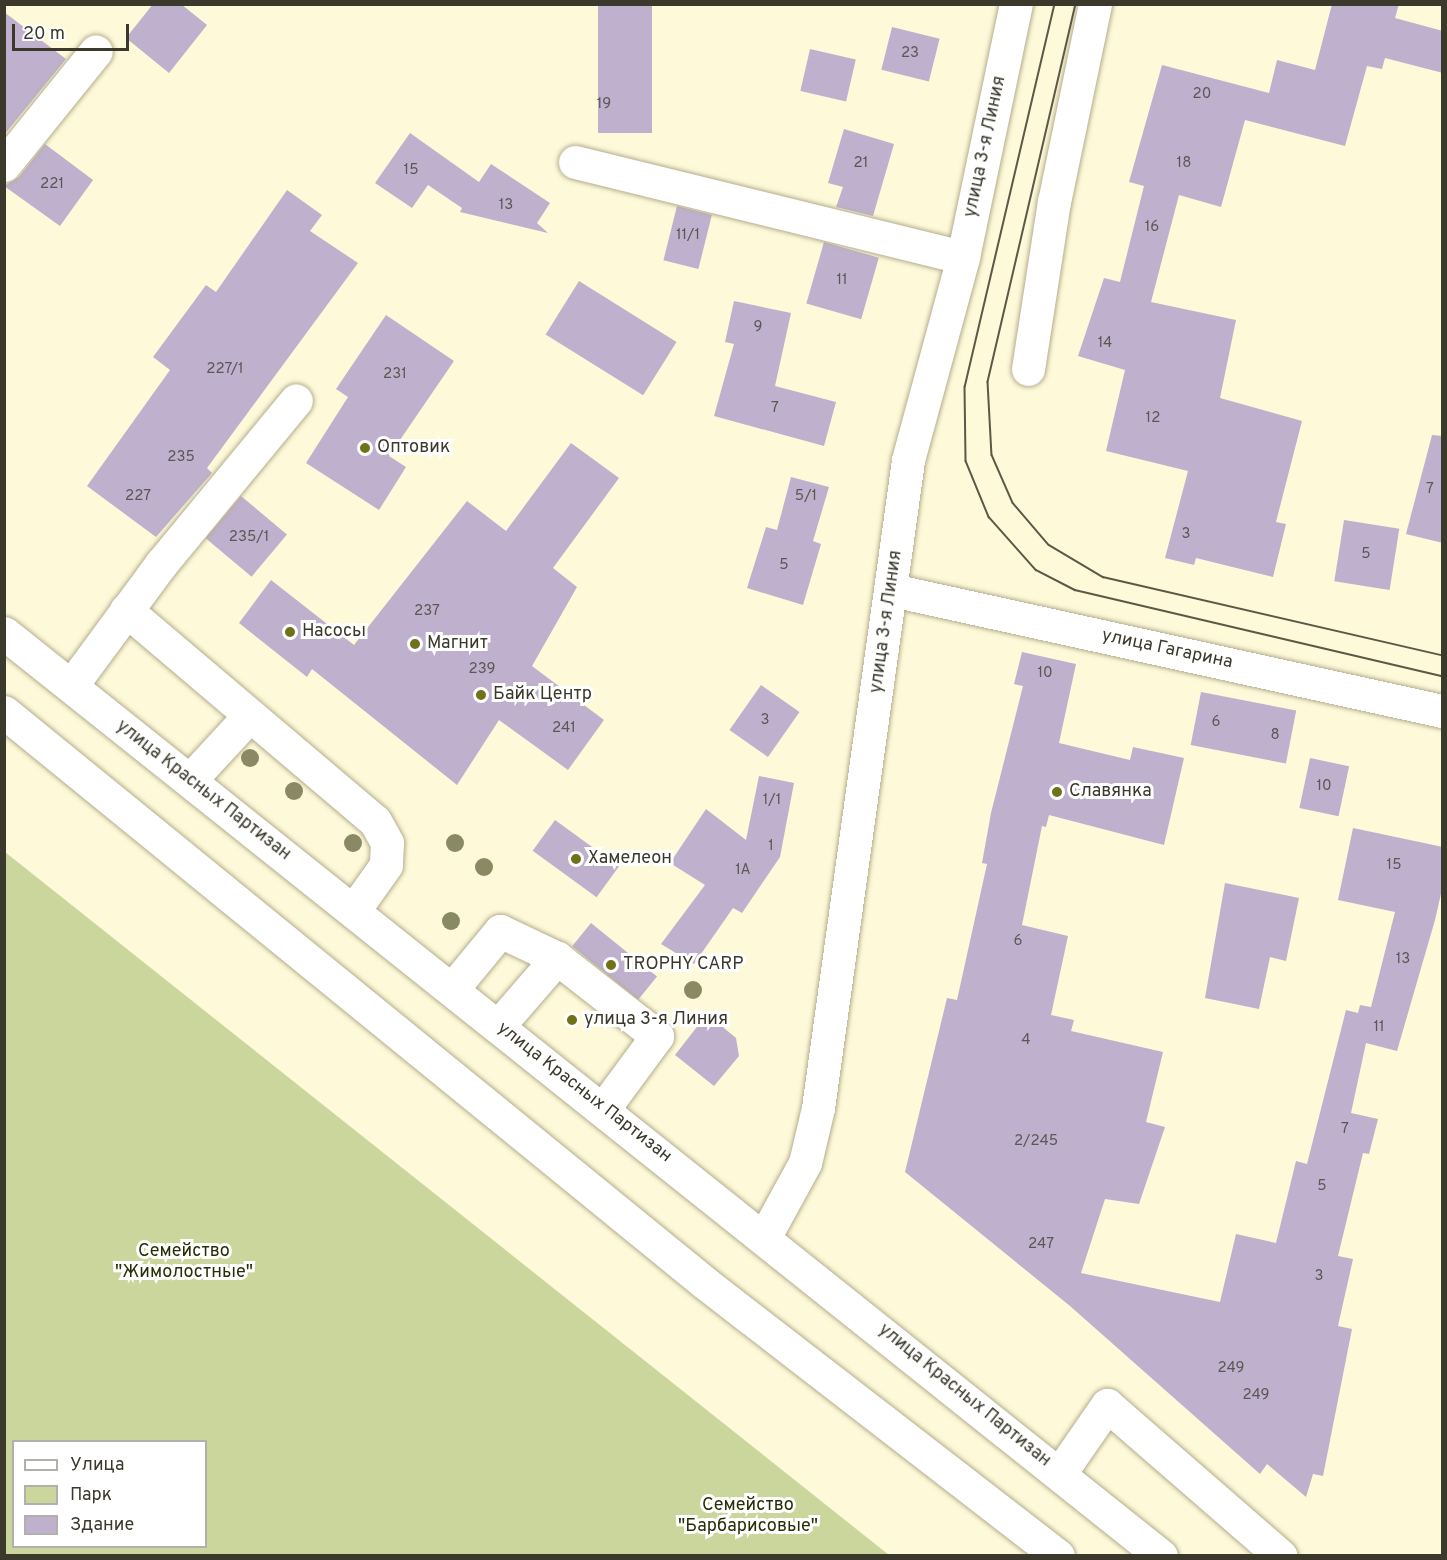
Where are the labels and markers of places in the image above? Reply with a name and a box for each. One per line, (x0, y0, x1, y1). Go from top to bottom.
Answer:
place label: Оптовик (377, 437, 450, 459)
marker: Оптовик (358, 441, 372, 455)
place label: Насосы (302, 621, 366, 643)
marker: Насосы (283, 625, 297, 639)
place label: Магнит (427, 633, 488, 655)
marker: Магнит (408, 637, 422, 651)
place label: Байк Центр (493, 684, 592, 706)
marker: Байк Центр (474, 688, 488, 702)
place label: Славянка (1069, 781, 1152, 803)
marker: Славянка (1050, 785, 1064, 799)
place label: Хамелеон (588, 848, 672, 870)
marker: Хамелеон (569, 852, 583, 866)
place label: TROPHY CARP (623, 954, 744, 976)
marker: TROPHY CARP (604, 958, 618, 972)
place label: улица 3-я Линия (584, 1009, 728, 1031)
marker: улица 3-я Линия (565, 1013, 579, 1027)

